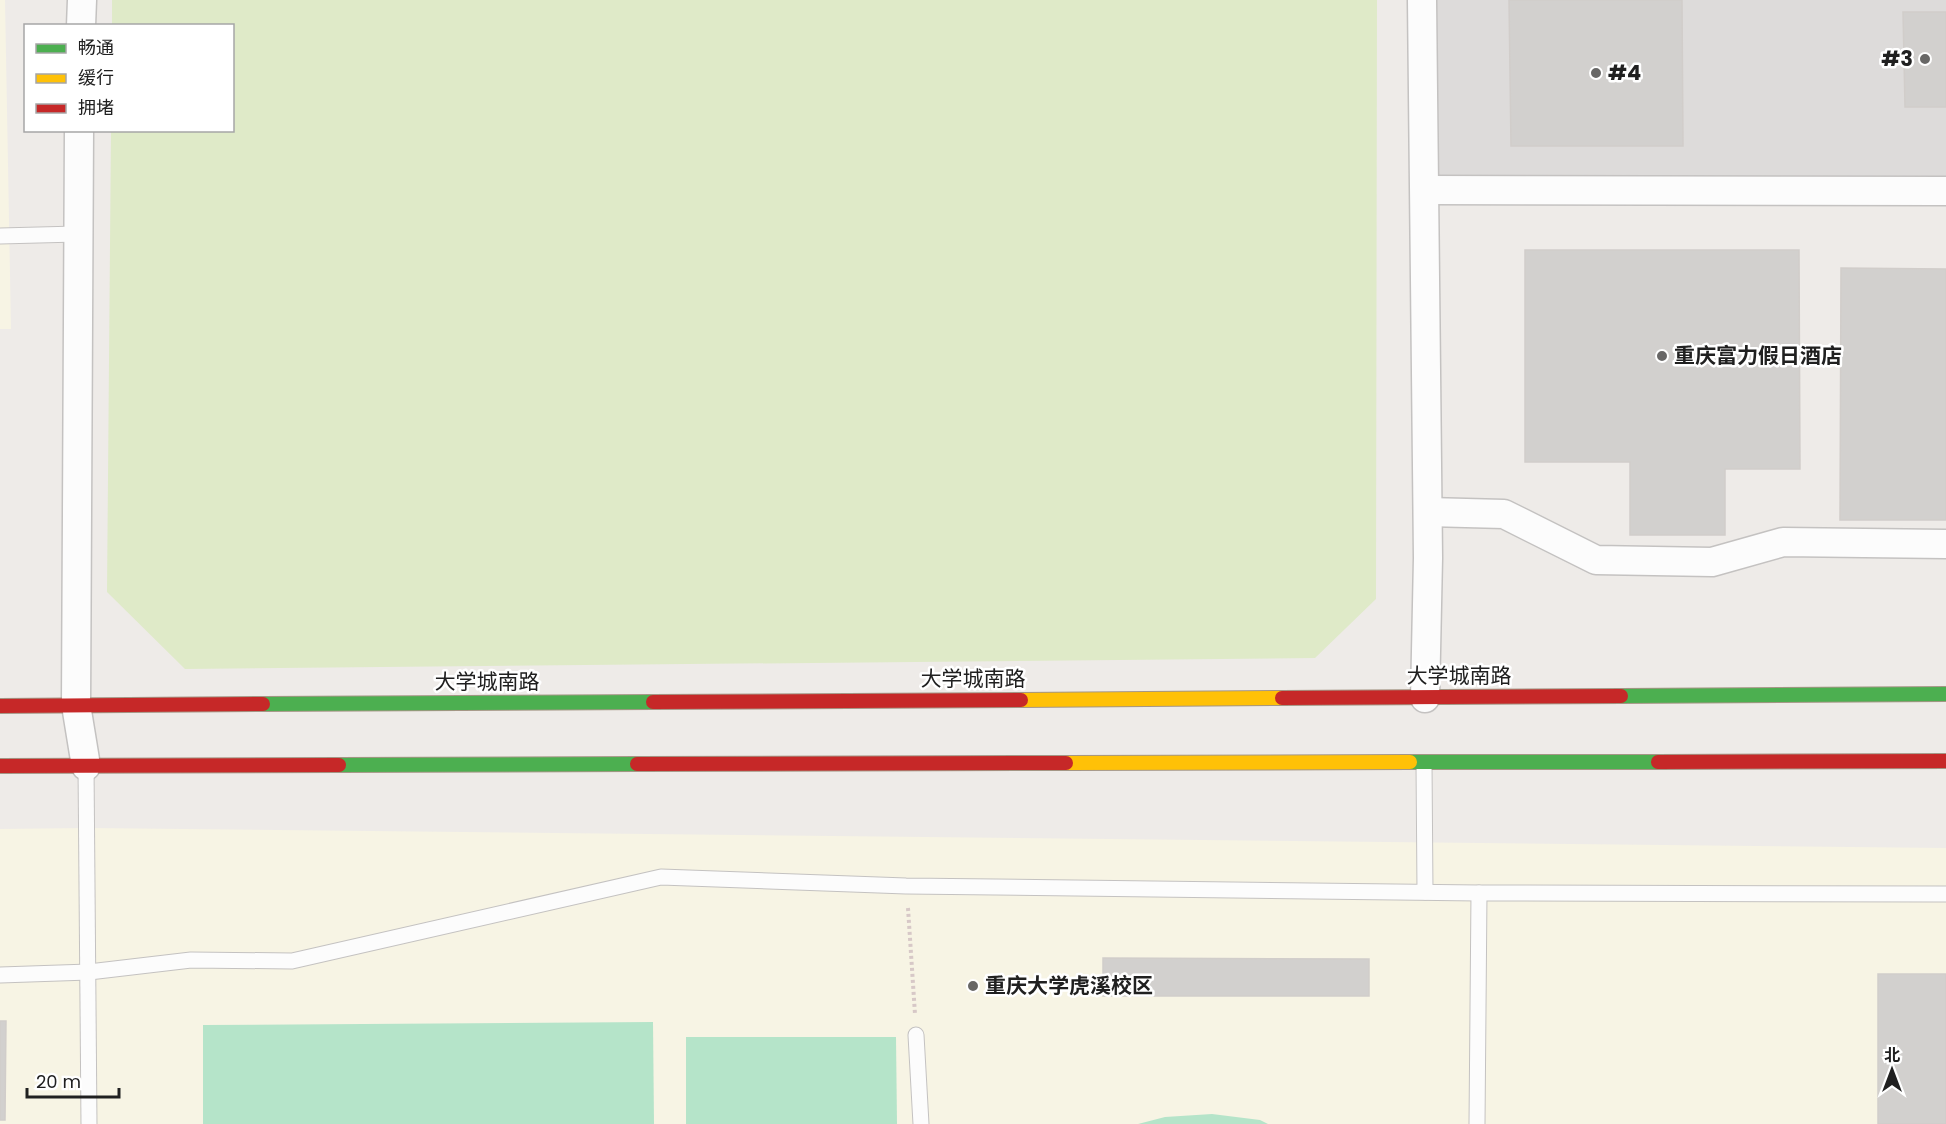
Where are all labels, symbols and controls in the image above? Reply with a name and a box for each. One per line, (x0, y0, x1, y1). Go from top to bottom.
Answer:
legend (24, 24, 234, 132)
text: 畅通 (78, 35, 114, 60)
place label: #3 (1881, 44, 1913, 73)
marker: #3 (1918, 52, 1932, 66)
place label: #4 (1608, 58, 1641, 87)
text: 缓行 (78, 65, 114, 90)
marker: #4 (1589, 66, 1603, 80)
text: 拥堵 (78, 95, 114, 120)
place label: 重庆富力假日酒店 (1674, 341, 1842, 370)
marker: 重庆富力假日酒店 (1655, 349, 1669, 363)
street label: 大学城南路 (1407, 661, 1512, 690)
street label: 大学城南路 (921, 664, 1026, 693)
street label: 大学城南路 (435, 667, 540, 696)
place label: 重庆大学虎溪校区 (985, 971, 1153, 1000)
marker: 重庆大学虎溪校区 (966, 979, 980, 993)
north arrow (1862, 1040, 1922, 1100)
text: 北 (1884, 1044, 1900, 1067)
scale bar (27, 1061, 118, 1099)
text: 20 m (36, 1069, 81, 1094)

